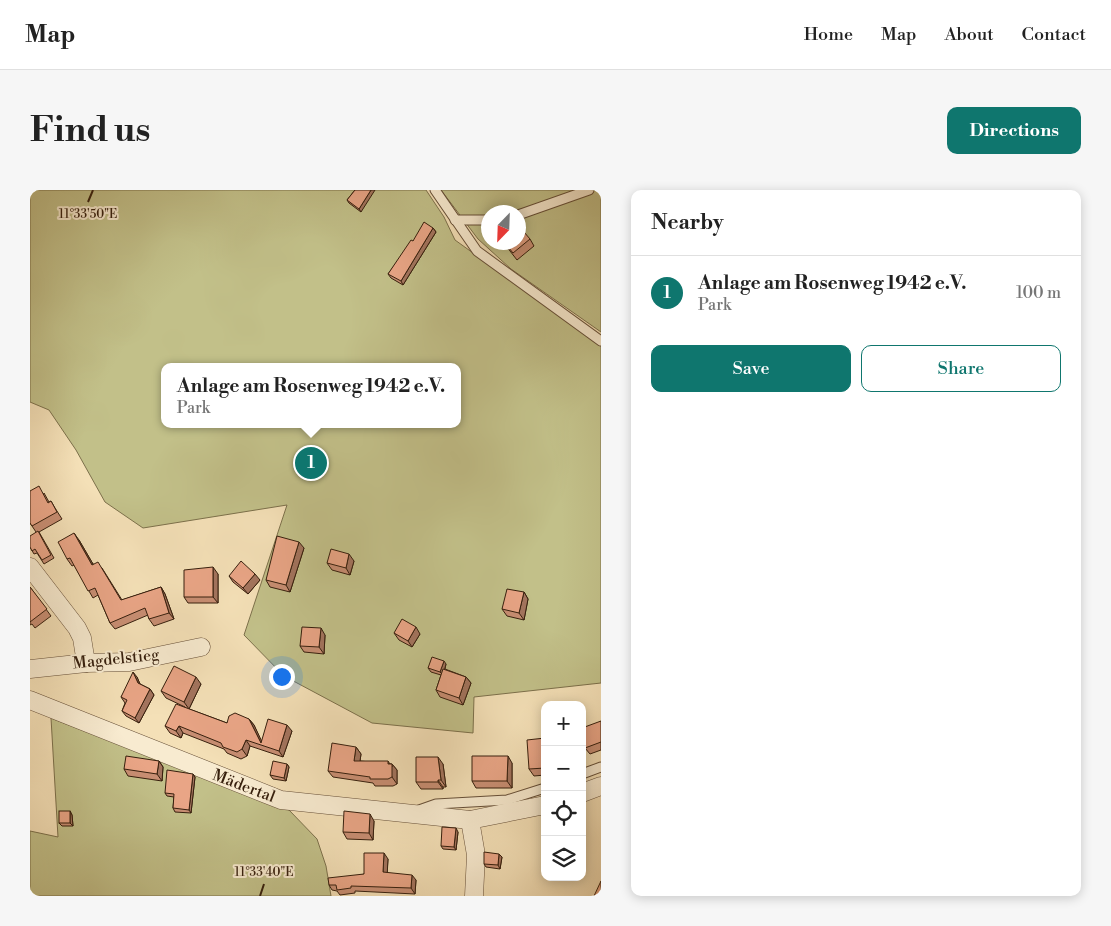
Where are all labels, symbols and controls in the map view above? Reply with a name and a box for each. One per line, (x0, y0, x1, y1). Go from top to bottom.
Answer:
text: Map (25, 20, 75, 50)
text: Home (804, 23, 853, 46)
text: Map (881, 23, 917, 46)
text: About (945, 23, 994, 46)
text: Contact (1022, 23, 1086, 46)
button: Directions (947, 107, 1081, 154)
text: Find us (30, 109, 150, 152)
north arrow (481, 205, 526, 250)
text: 11°33'50"E (59, 207, 117, 222)
text: Nearby (651, 210, 724, 236)
text: Anlage am Rosenweg 1942 e.V. (698, 271, 966, 295)
text: 1 (663, 283, 671, 303)
text: 100 m (1016, 283, 1061, 303)
text: Park (698, 295, 731, 315)
button: Save (651, 345, 851, 392)
button: Share (861, 345, 1061, 392)
popup (161, 363, 461, 428)
text: Anlage am Rosenweg 1942 e.V. (177, 374, 445, 398)
text: Park (177, 398, 210, 418)
pin: 1 (295, 444, 327, 482)
street label: Magdelstieg (72, 644, 161, 673)
your location (269, 664, 295, 690)
map controls (541, 701, 586, 881)
button: + (541, 701, 586, 746)
button: − (541, 746, 586, 791)
street label: Mädertal (210, 765, 278, 807)
button: locate (541, 791, 586, 836)
button: layers (541, 836, 586, 881)
text: 11°33'40"E (234, 865, 294, 880)

